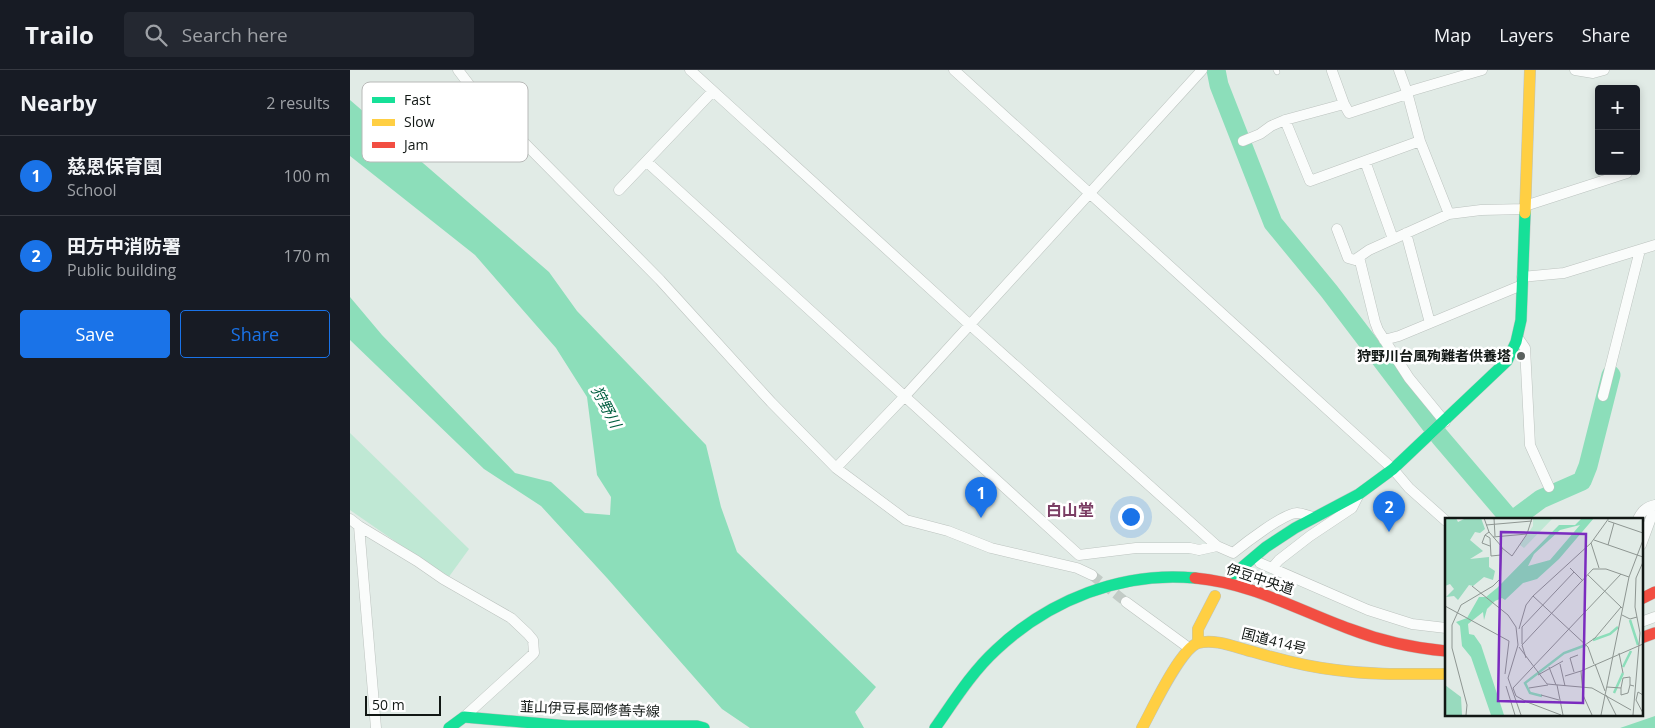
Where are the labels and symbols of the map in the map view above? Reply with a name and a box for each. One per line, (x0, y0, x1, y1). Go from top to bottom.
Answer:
legend (362, 82, 528, 162)
text: Fast (404, 90, 431, 109)
text: Slow (404, 112, 435, 131)
text: Jam (402, 135, 429, 154)
place label: 狩野川台風殉難者供養塔 (1357, 346, 1511, 365)
marker: 狩野川台風殉難者供養塔 (1515, 350, 1527, 362)
water label: 狩野川 (587, 382, 627, 433)
pin: 1 (965, 477, 997, 518)
pin: 2 (1373, 491, 1405, 532)
district label: 白山堂 (1046, 499, 1094, 521)
your location (1118, 504, 1144, 530)
inset map (1445, 518, 1642, 716)
street label: 伊豆中央道 (1224, 559, 1296, 598)
street label: 国道414号 (1240, 623, 1308, 658)
scale bar (365, 693, 441, 716)
street label: 韮山伊豆長岡修善寺線 (520, 697, 660, 720)

